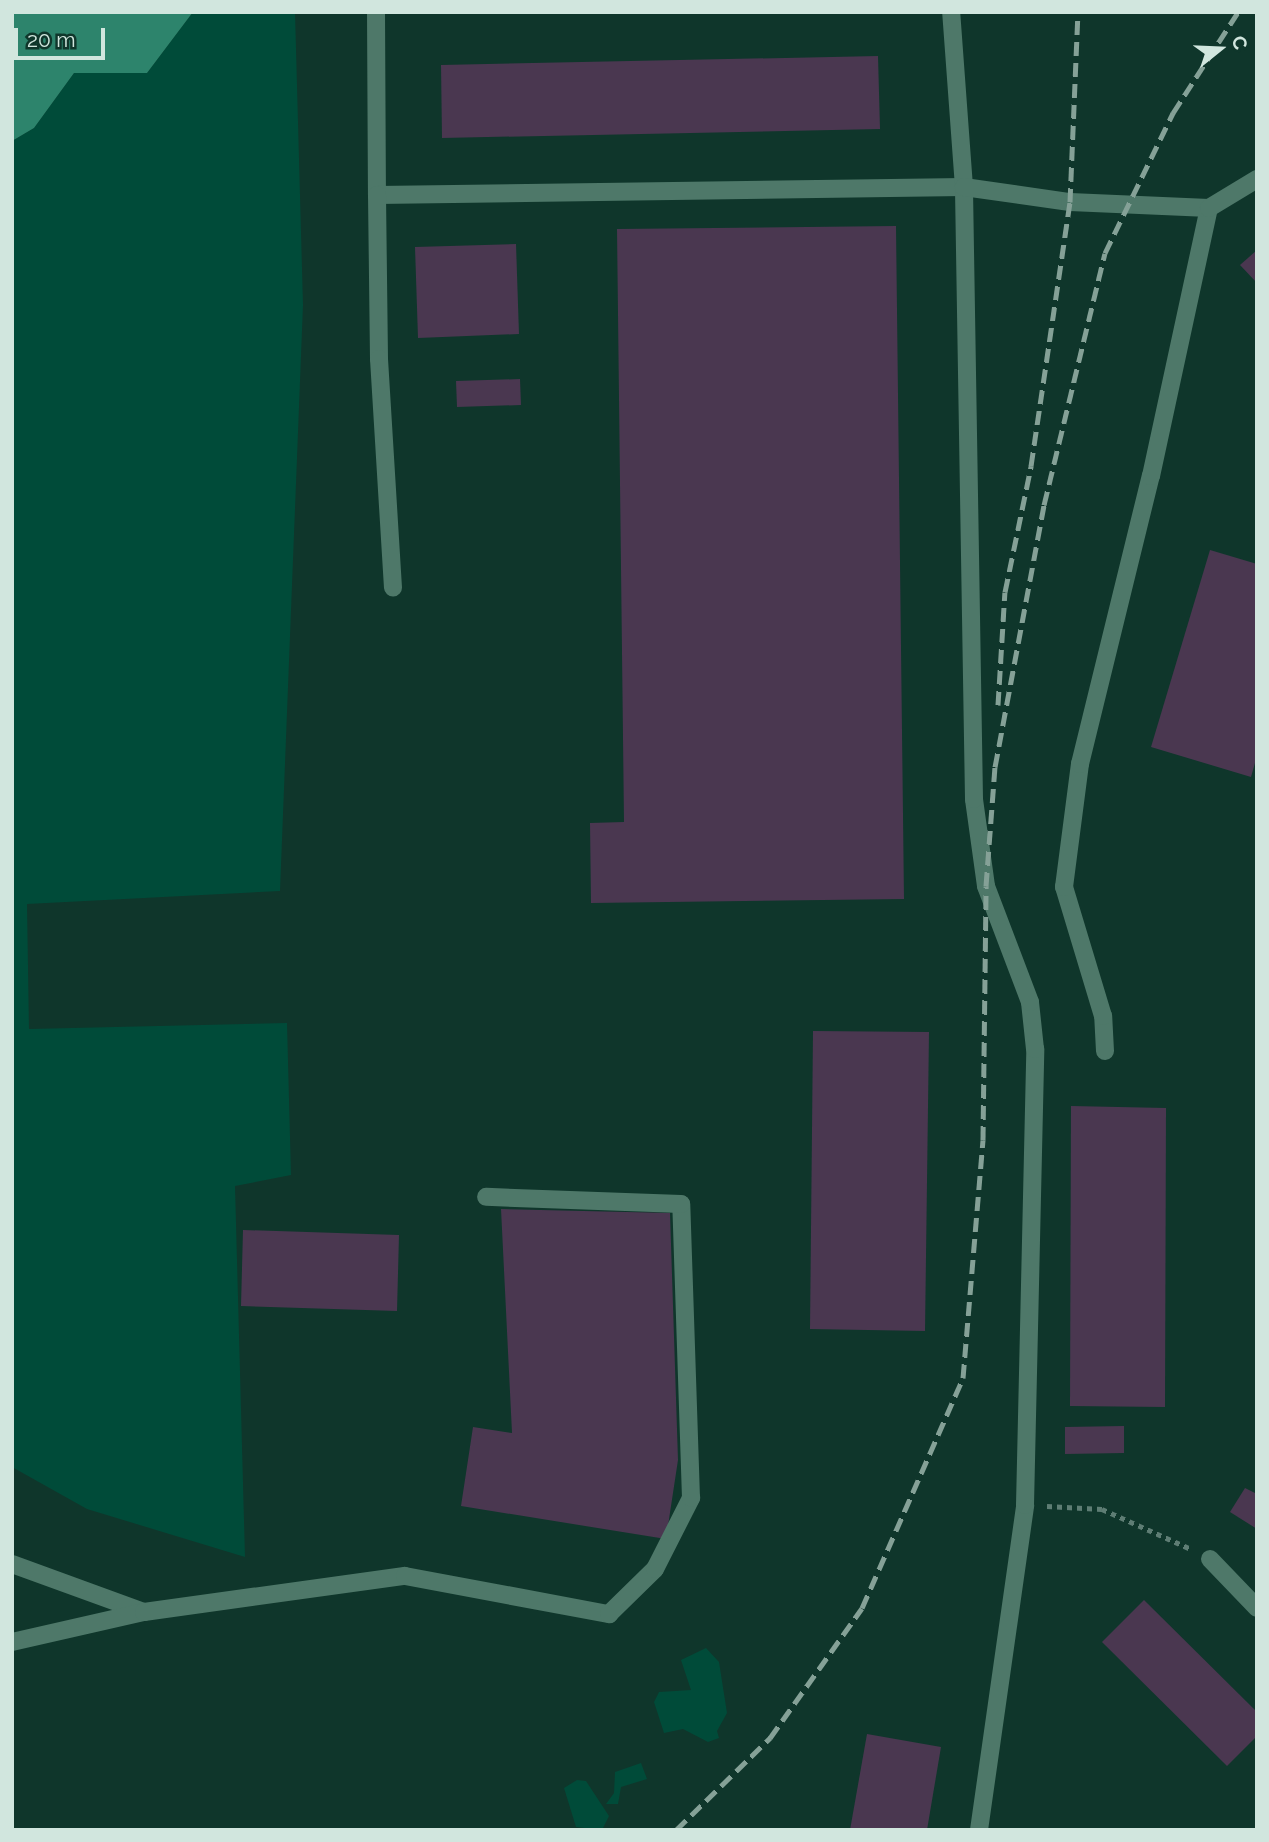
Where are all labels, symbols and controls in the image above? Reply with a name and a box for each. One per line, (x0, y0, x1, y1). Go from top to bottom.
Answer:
scale bar (18, 14, 108, 58)
north arrow (1185, 14, 1255, 84)
text: 20 m (27, 27, 75, 52)
text: С (1227, 33, 1252, 52)

